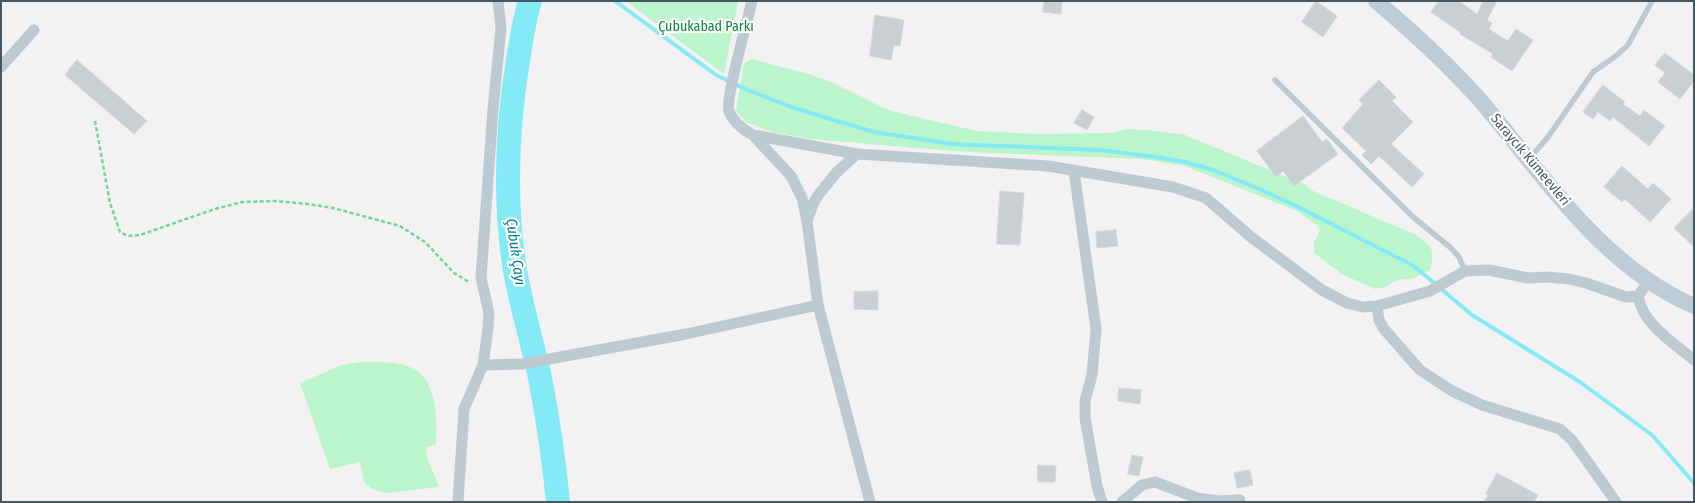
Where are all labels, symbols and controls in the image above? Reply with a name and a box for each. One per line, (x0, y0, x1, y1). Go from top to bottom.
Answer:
park label: Çubukabad Parkı (658, 19, 754, 35)
street label: Saraycık Kümeevleri (1487, 111, 1573, 209)
water label: Çubuk Çayı (501, 218, 529, 286)

